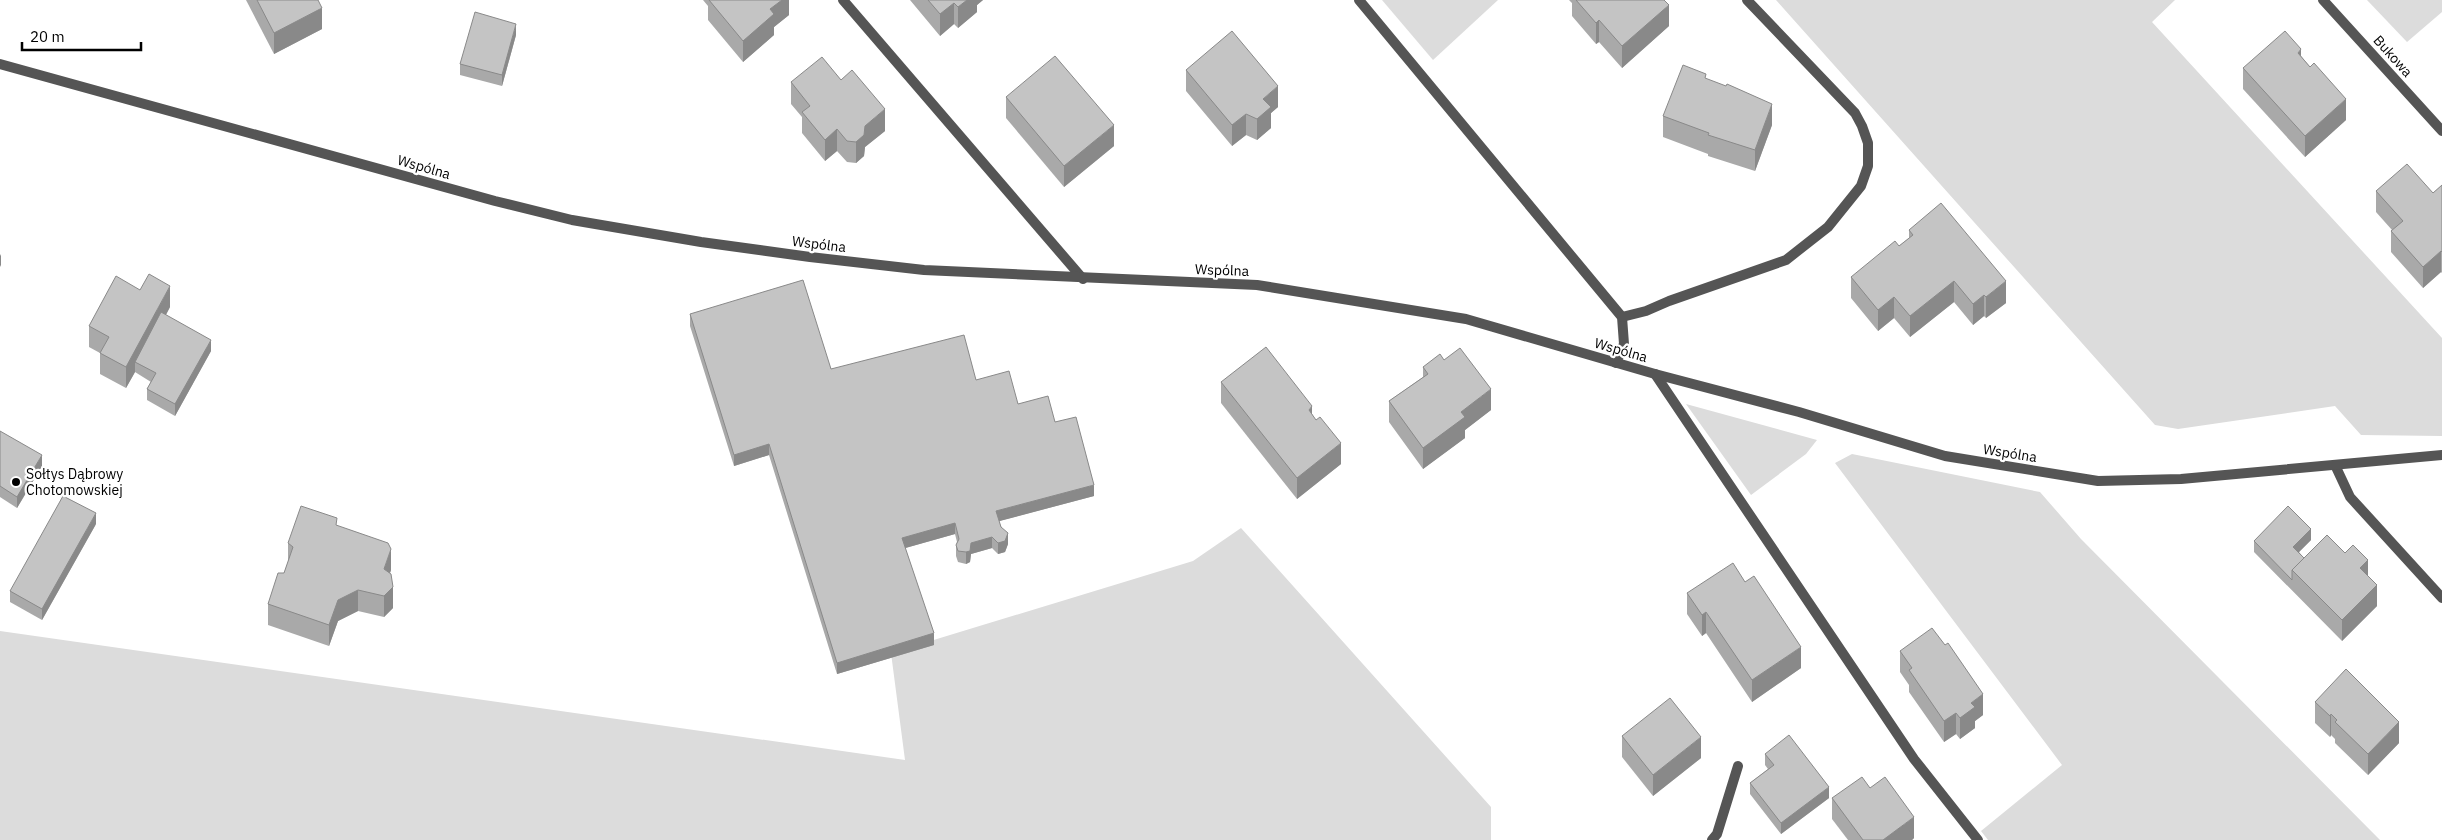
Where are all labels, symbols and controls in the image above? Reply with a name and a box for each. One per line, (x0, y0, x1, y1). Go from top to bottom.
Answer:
scale bar (22, 20, 141, 52)
text: 20 m (30, 27, 65, 46)
street label: Bukowa (2370, 31, 2417, 81)
street label: Wspólna (395, 151, 453, 183)
street label: Wspólna (791, 232, 848, 256)
street label: Wspólna (1195, 260, 1250, 280)
street label: Wspólna (1592, 334, 1650, 366)
street label: Wspólna (1982, 440, 2039, 466)
place label: Sołtys Dąbrowy Chotomowskiej (26, 465, 123, 499)
marker: Sołtys Dąbrowy Chotomowskiej (10, 476, 22, 488)

